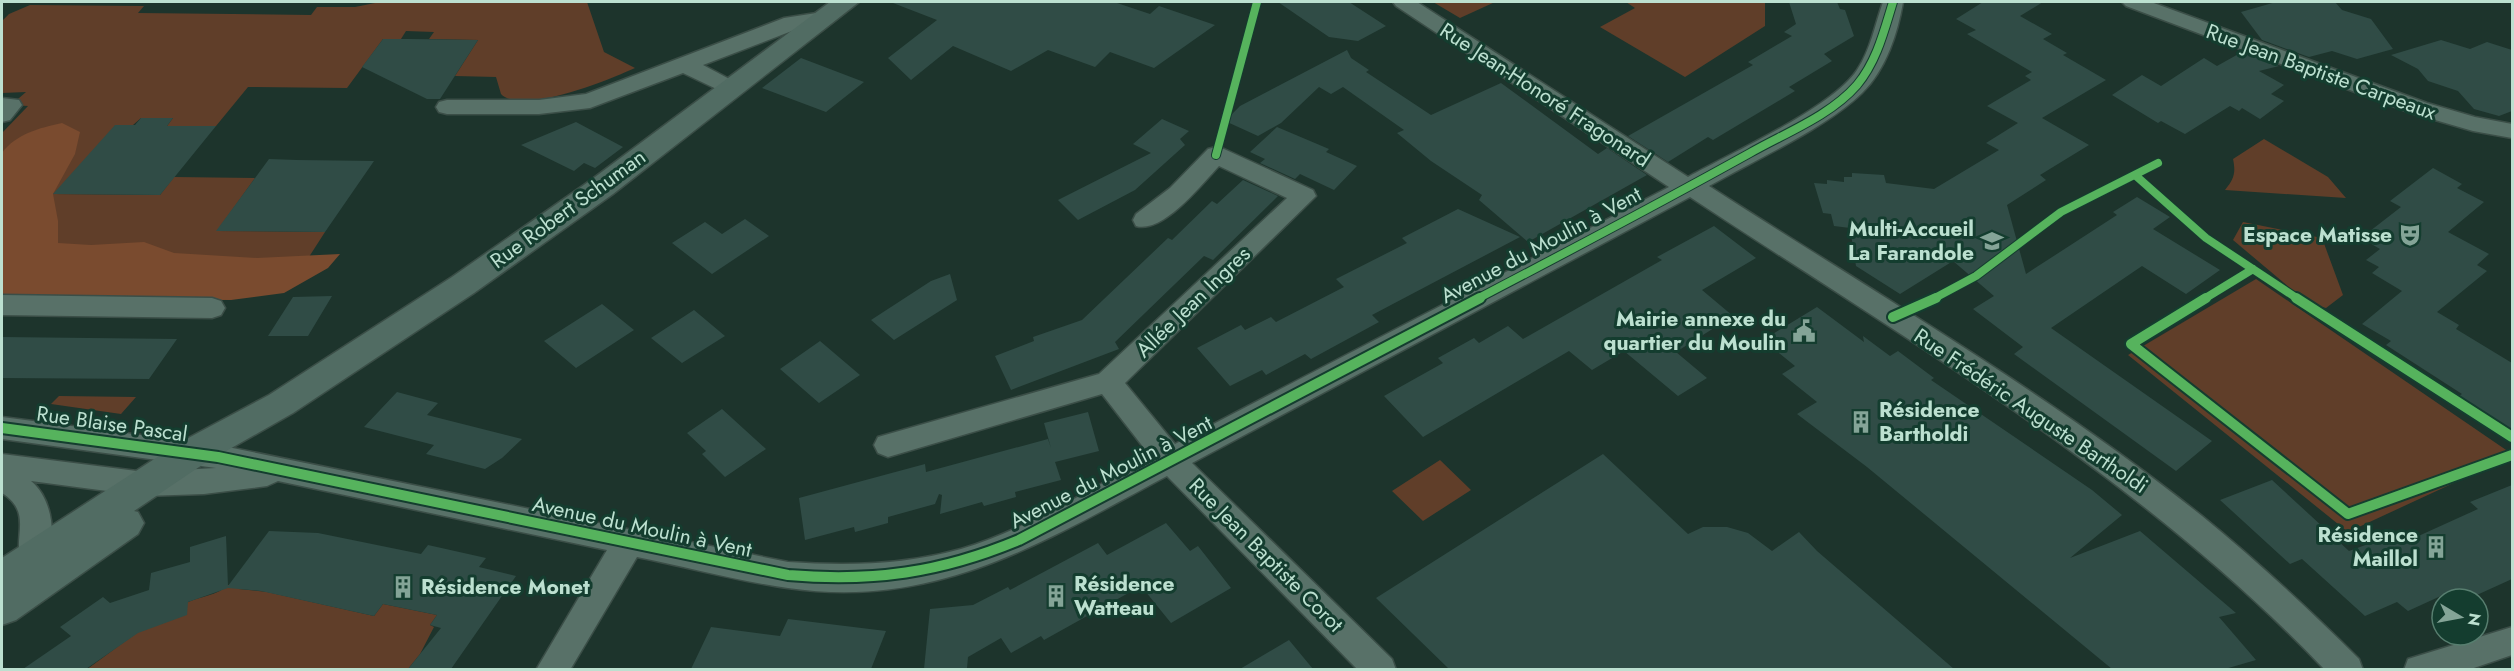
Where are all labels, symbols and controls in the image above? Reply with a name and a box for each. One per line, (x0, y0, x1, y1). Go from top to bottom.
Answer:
street label: Rue Jean-Honoré Fragonard (1434, 16, 1656, 174)
street label: Rue Jean Baptiste Carpeaux (2202, 16, 2440, 128)
street label: Rue Robert Schuman (484, 142, 652, 276)
street label: Avenue du Moulin à Vent (1435, 179, 1647, 311)
place label: Multi-Accueil La Farandole (1848, 214, 1974, 268)
place label: Espace Matisse (2243, 220, 2392, 250)
theatre icon: Espace Matisse (2397, 222, 2423, 248)
school or university icon: Multi-Accueil La Farandole (1979, 228, 2005, 254)
street label: Allée Jean Ingres (1129, 239, 1257, 365)
place label: Mairie annexe du quartier du Moulin (1604, 304, 1786, 358)
public building icon: Mairie annexe du quartier du Moulin (1791, 318, 1817, 344)
street label: Rue Frédéric Auguste Bartholdi (1908, 321, 2154, 501)
place label: Résidence Bartholdi (1879, 395, 1979, 449)
street label: Rue Blaise Pascal (35, 399, 189, 449)
street label: Avenue du Moulin à Vent (1005, 408, 1217, 536)
building icon: Résidence Bartholdi (1848, 409, 1874, 435)
street label: Rue Jean Baptiste Corot (1182, 471, 1350, 639)
street label: Avenue du Moulin à Vent (529, 489, 755, 565)
place label: Résidence Maillol (2318, 520, 2418, 574)
building icon: Résidence Maillol (2423, 534, 2449, 560)
place label: Résidence Watteau (1074, 569, 1174, 623)
place label: Résidence Monet (421, 572, 590, 602)
building icon: Résidence Monet (390, 574, 416, 600)
building icon: Résidence Watteau (1043, 583, 1069, 609)
north arrow (2430, 587, 2490, 647)
text: N (2462, 611, 2487, 628)

